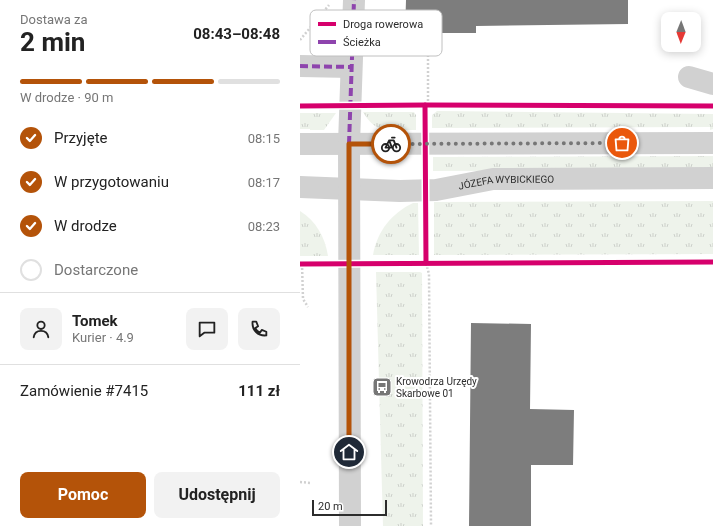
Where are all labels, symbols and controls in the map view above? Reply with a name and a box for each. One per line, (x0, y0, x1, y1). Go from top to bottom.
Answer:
legend (310, 10, 442, 56)
text: Dostawa za (20, 12, 88, 27)
north arrow (661, 12, 701, 52)
map controls (661, 12, 701, 52)
text: Droga rowerowa (343, 18, 423, 31)
text: 08:43–08:48 (193, 25, 280, 43)
text: 2 min (20, 27, 85, 57)
text: Ścieżka (343, 36, 381, 49)
text: W drodze · 90 m (20, 90, 113, 105)
courier (371, 124, 411, 164)
pin (605, 126, 639, 160)
icon: check (20, 127, 42, 149)
text: Przyjęte (54, 129, 108, 147)
text: 08:15 (248, 131, 280, 146)
icon: bag (611, 132, 633, 154)
icon: bike (380, 133, 402, 155)
icon: check (20, 171, 42, 193)
text: W przygotowaniu (54, 173, 169, 191)
street label: JÓZEFA WYBICKIEGO (457, 174, 554, 192)
text: 08:17 (248, 175, 280, 190)
icon: check (20, 215, 42, 237)
text: W drodze (54, 217, 117, 235)
text: 08:23 (248, 219, 280, 234)
text: Dostarczone (54, 261, 138, 279)
button: person (20, 308, 62, 350)
button: chat (186, 308, 228, 350)
button: phone (238, 308, 280, 350)
text: Tomek (72, 312, 118, 330)
text: Kurier · 4.9 (72, 330, 134, 345)
bus stop icon: Krowodrza Urzędy Skarbowe 01 (371, 376, 393, 398)
place label: Krowodrza Urzędy Skarbowe 01 (396, 376, 477, 399)
text: Zamówienie #7415 (20, 382, 148, 400)
text: 111 zł (238, 382, 280, 400)
pin (332, 435, 366, 469)
icon: home (338, 441, 360, 463)
button: Pomoc (20, 472, 146, 518)
button: Udostępnij (154, 472, 280, 518)
scale bar (312, 498, 387, 517)
text: 20 m (318, 500, 343, 513)

